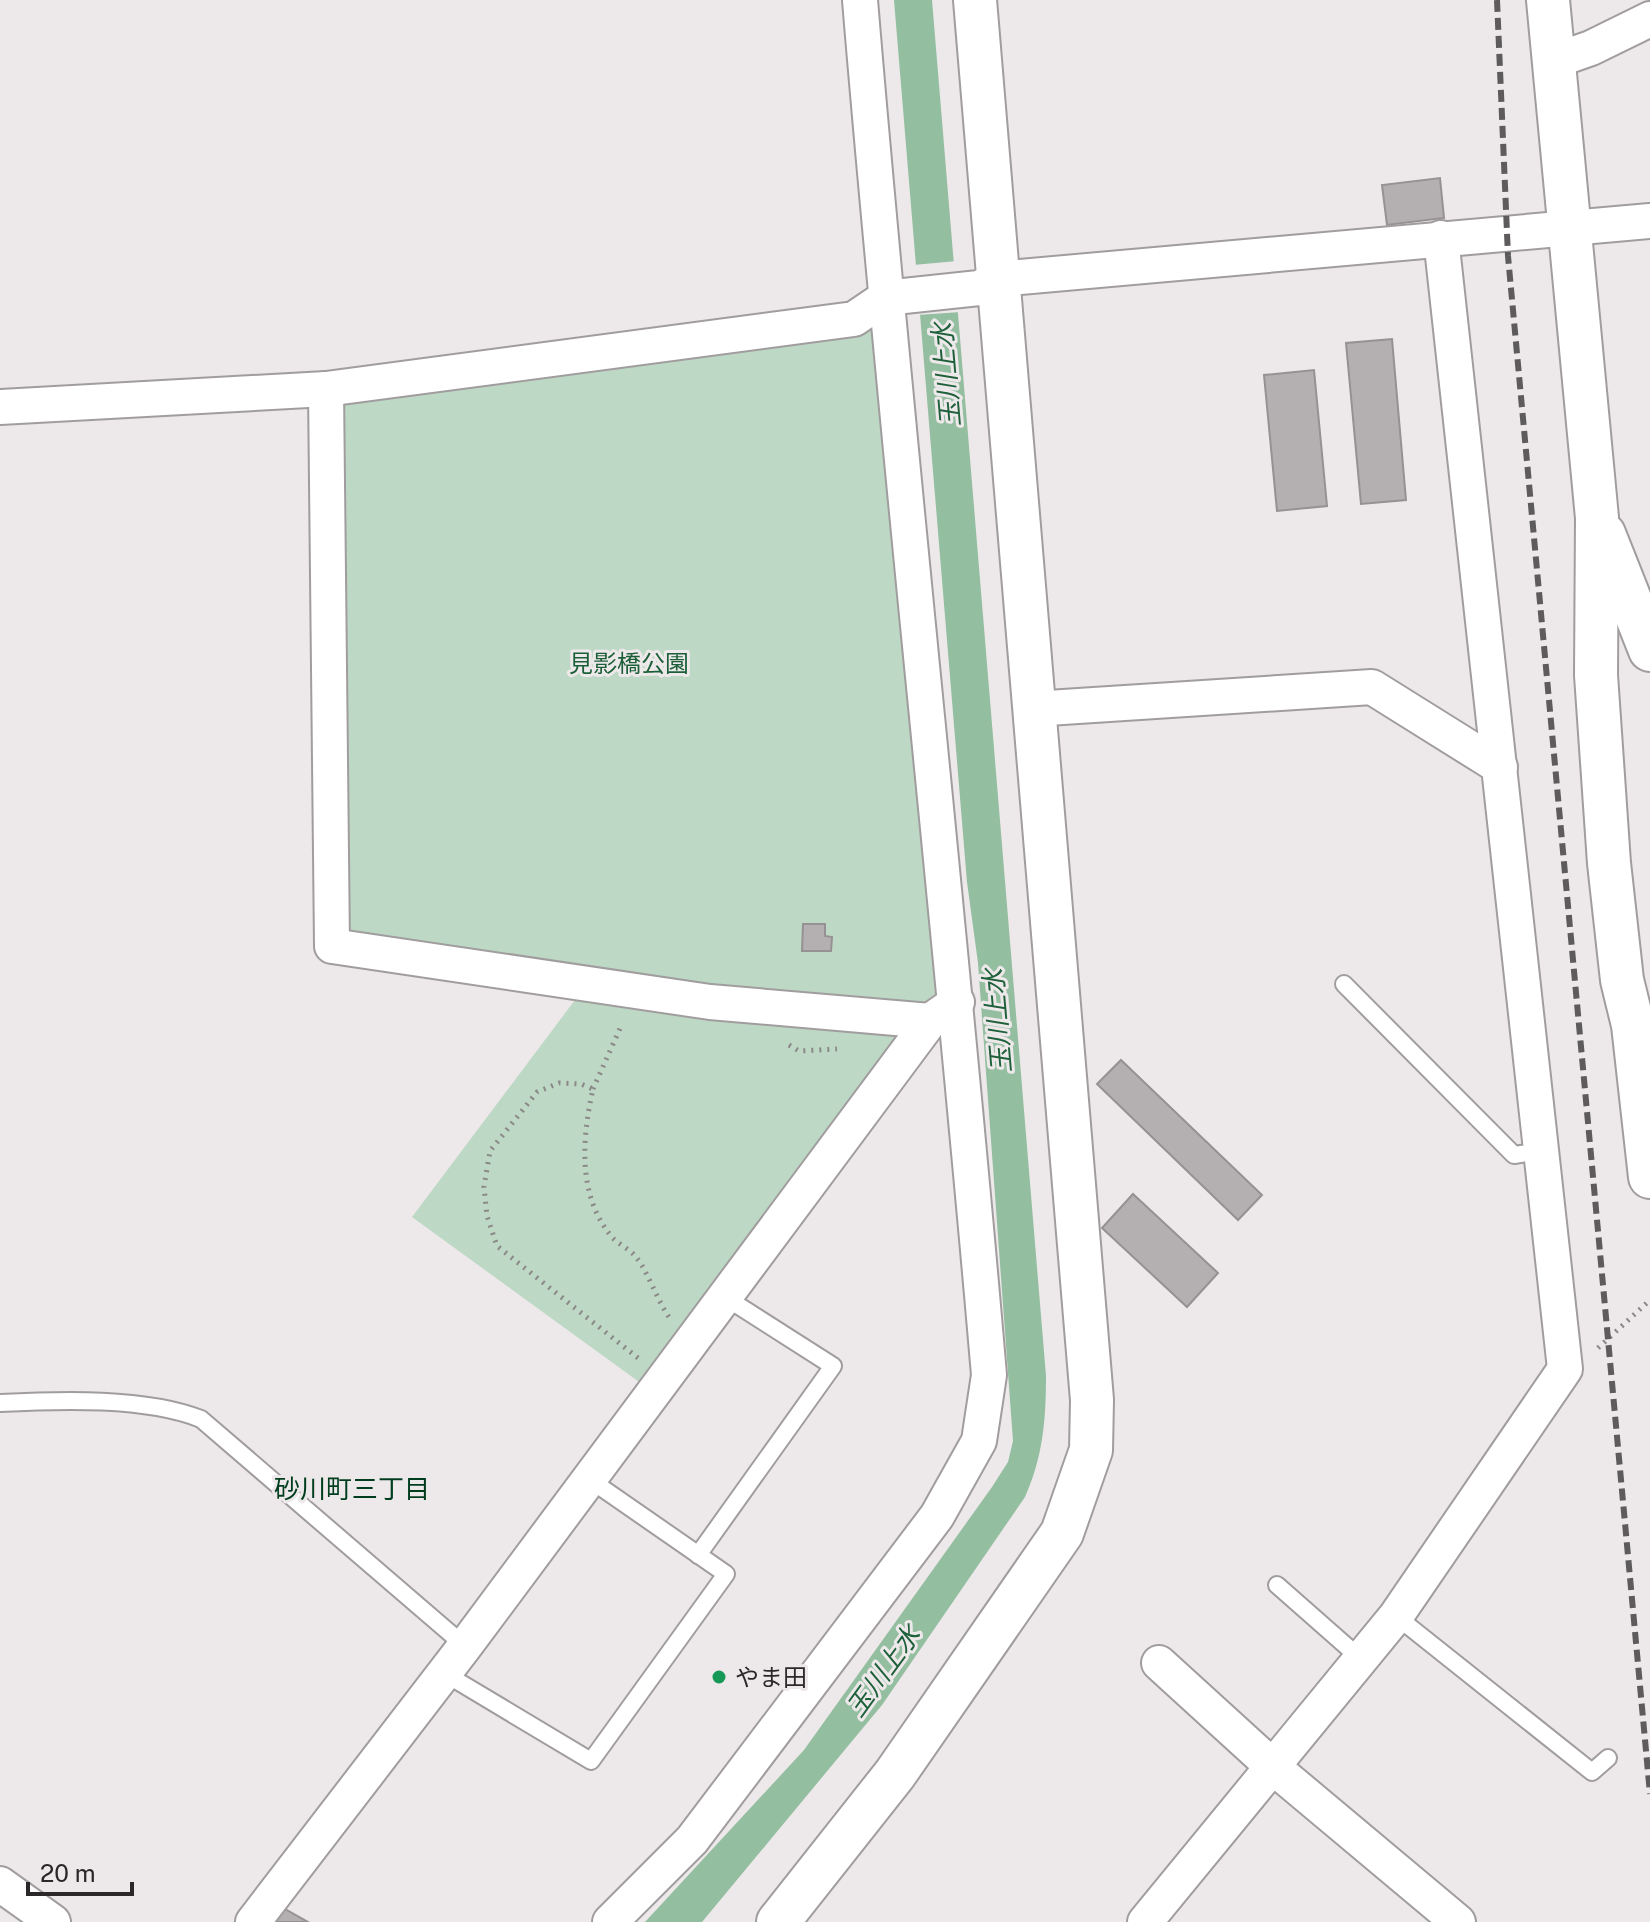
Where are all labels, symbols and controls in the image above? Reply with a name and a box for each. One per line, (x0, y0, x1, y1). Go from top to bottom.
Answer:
water label: 玉川上水 (926, 319, 966, 428)
park label: 見影橋公園 (569, 649, 689, 677)
water label: 玉川上水 (977, 965, 1017, 1074)
district label: 砂川町三丁目 (274, 1473, 430, 1504)
water label: 玉川上水 (840, 1617, 928, 1722)
place label: やま田 (735, 1663, 807, 1691)
marker: やま田 (710, 1668, 728, 1686)
scale bar (28, 1846, 132, 1896)
text: 20 m (40, 1859, 96, 1887)

